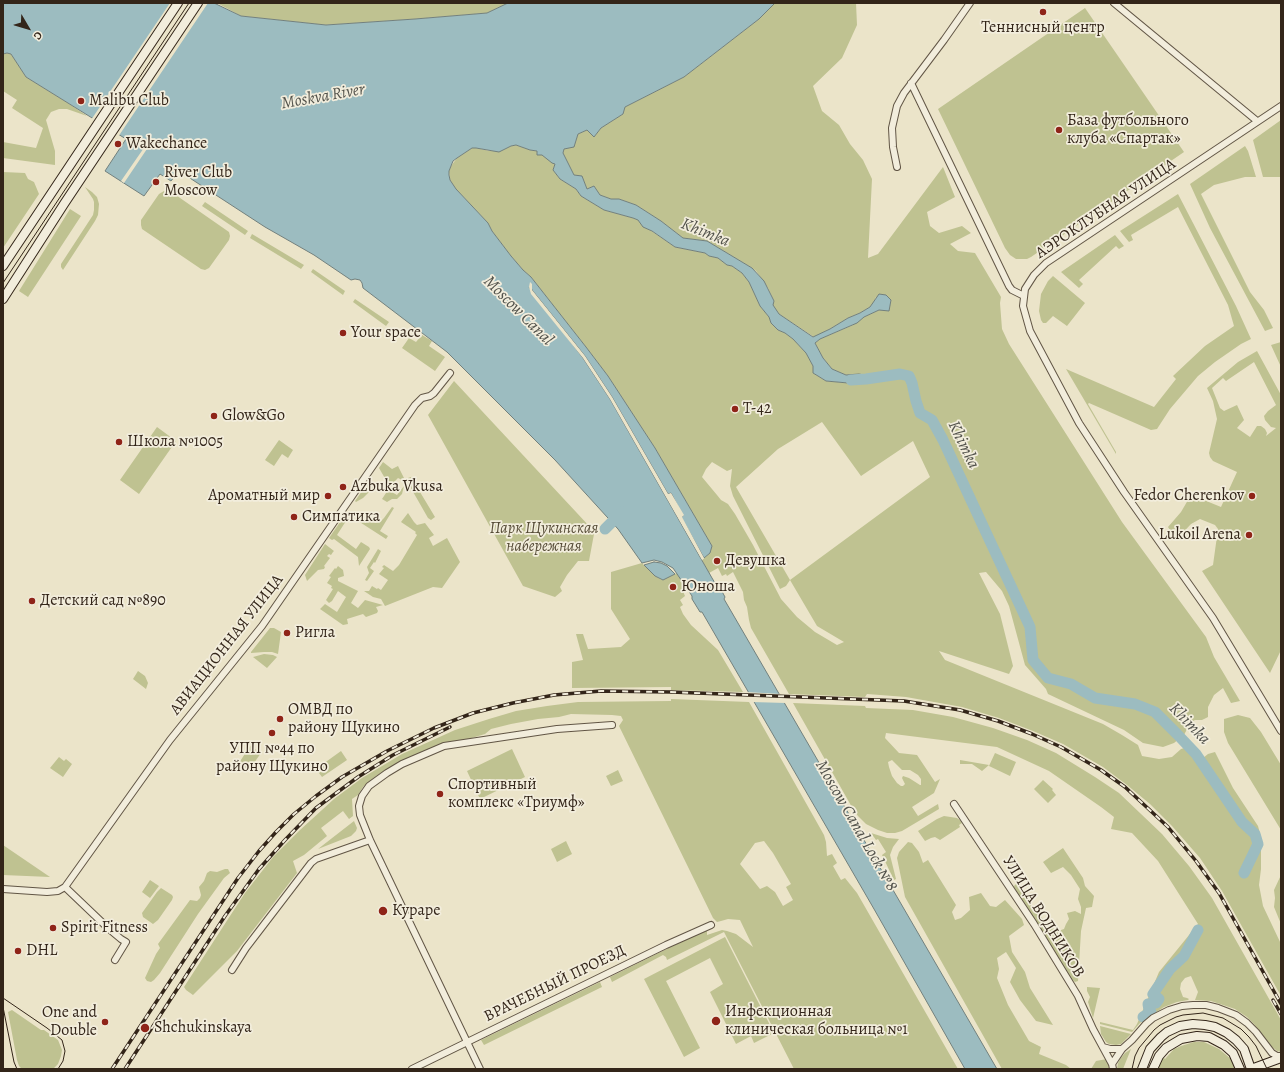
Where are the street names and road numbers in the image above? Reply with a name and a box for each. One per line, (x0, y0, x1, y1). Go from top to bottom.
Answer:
street label: АЭРОКЛУБНАЯ УЛИЦА (1032, 155, 1180, 263)
street label: АВИАЦИОННАЯ УЛИЦА (166, 571, 288, 719)
street label: УЛИЦА ВОДНИКОВ (998, 853, 1088, 981)
street label: ВРАЧЕБНЫЙ ПРОЕЗД (481, 941, 629, 1027)

